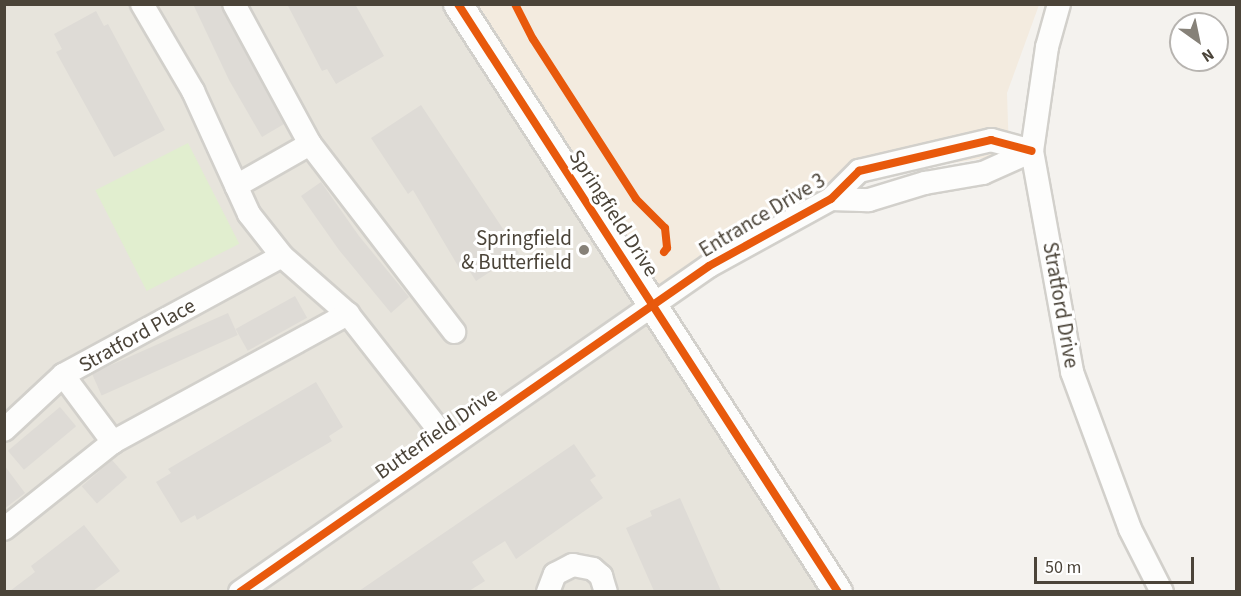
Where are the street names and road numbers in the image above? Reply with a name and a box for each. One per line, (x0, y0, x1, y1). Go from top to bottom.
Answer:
street label: Springfield Drive (564, 145, 664, 281)
street label: Entrance Drive 3 (694, 168, 830, 262)
street label: Stratford Drive (1038, 240, 1084, 370)
street label: Stratford Place (74, 293, 200, 377)
street label: Butterfield Drive (370, 382, 502, 484)

